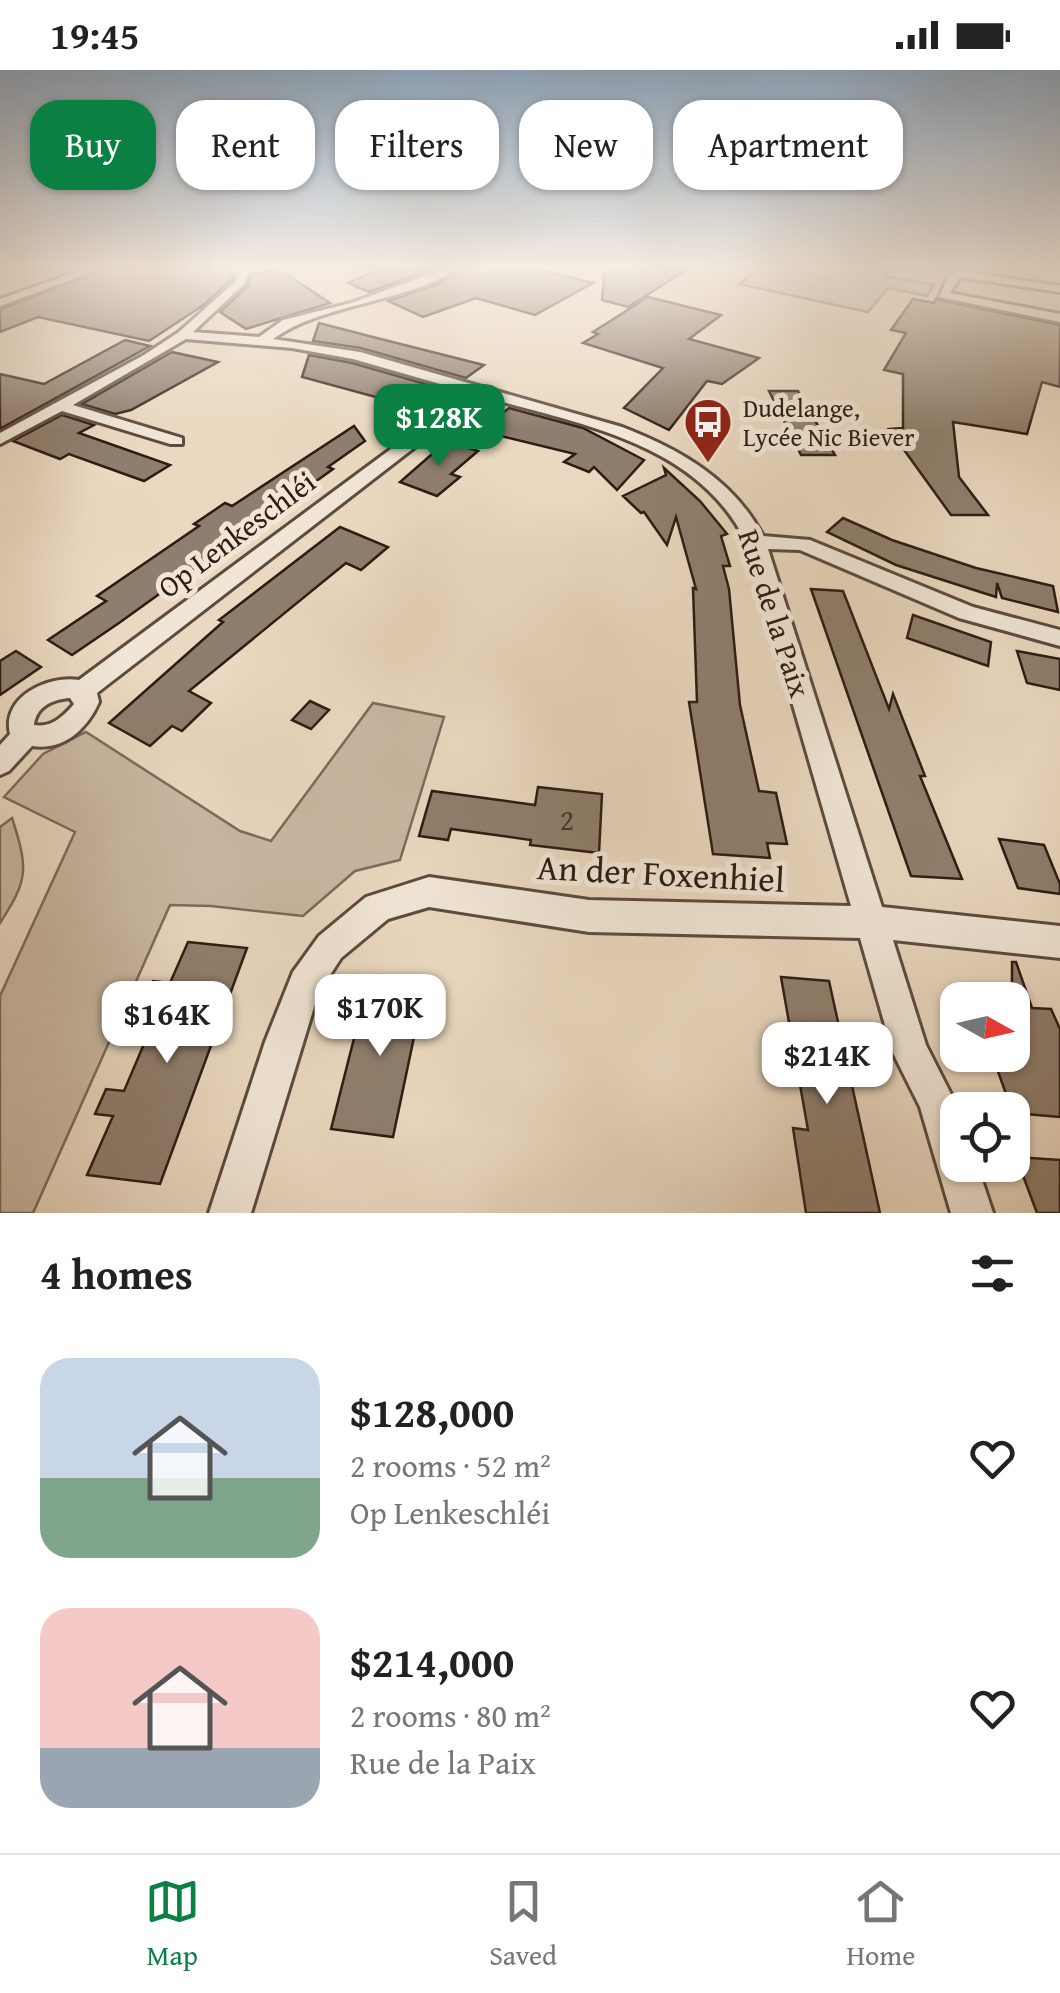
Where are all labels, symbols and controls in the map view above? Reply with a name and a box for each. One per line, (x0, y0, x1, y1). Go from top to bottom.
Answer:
text: 19:45 (50, 7, 140, 63)
chip: Buy (30, 100, 156, 190)
chip: Rent (176, 100, 315, 190)
chip: Filters (335, 100, 499, 190)
chip: New (519, 100, 653, 190)
chip: Apartment (673, 100, 903, 190)
pin: $128K (369, 384, 509, 469)
place label: Dudelange, Lycée Nic Biever (743, 390, 914, 455)
text: $128K (396, 393, 482, 440)
bus stop icon: Dudelange, Lycée Nic Biever (682, 396, 734, 464)
street label: Op Lenkeschléi (148, 460, 324, 608)
street label: Rue de la Paix (727, 523, 823, 703)
house number: 2 (560, 797, 574, 841)
street label: An der Foxenhiel (536, 841, 786, 905)
pin: $170K (310, 974, 450, 1059)
pin: $164K (97, 981, 237, 1066)
north arrow (940, 982, 1030, 1072)
map controls (940, 982, 1030, 1182)
text: $170K (337, 983, 423, 1030)
text: $164K (124, 990, 210, 1037)
pin: $214K (757, 1022, 897, 1107)
text: $214K (784, 1031, 870, 1078)
button: locate (940, 1092, 1030, 1182)
text: 4 homes (40, 1243, 193, 1304)
icon: filters (965, 1246, 1020, 1301)
text: $128,000 (350, 1381, 514, 1442)
icon: home (120, 1398, 240, 1518)
icon: heart (965, 1431, 1020, 1486)
text: 2 rooms · 52 m² (350, 1442, 551, 1489)
text: Op Lenkeschléi (350, 1489, 550, 1536)
text: $214,000 (350, 1631, 514, 1692)
icon: home (120, 1648, 240, 1768)
icon: heart (965, 1681, 1020, 1736)
text: 2 rooms · 80 m² (350, 1692, 551, 1739)
text: Rue de la Paix (350, 1739, 536, 1786)
tab: Map (145, 1874, 200, 1975)
tab: Saved (489, 1874, 557, 1975)
tab: Home (846, 1874, 915, 1975)

